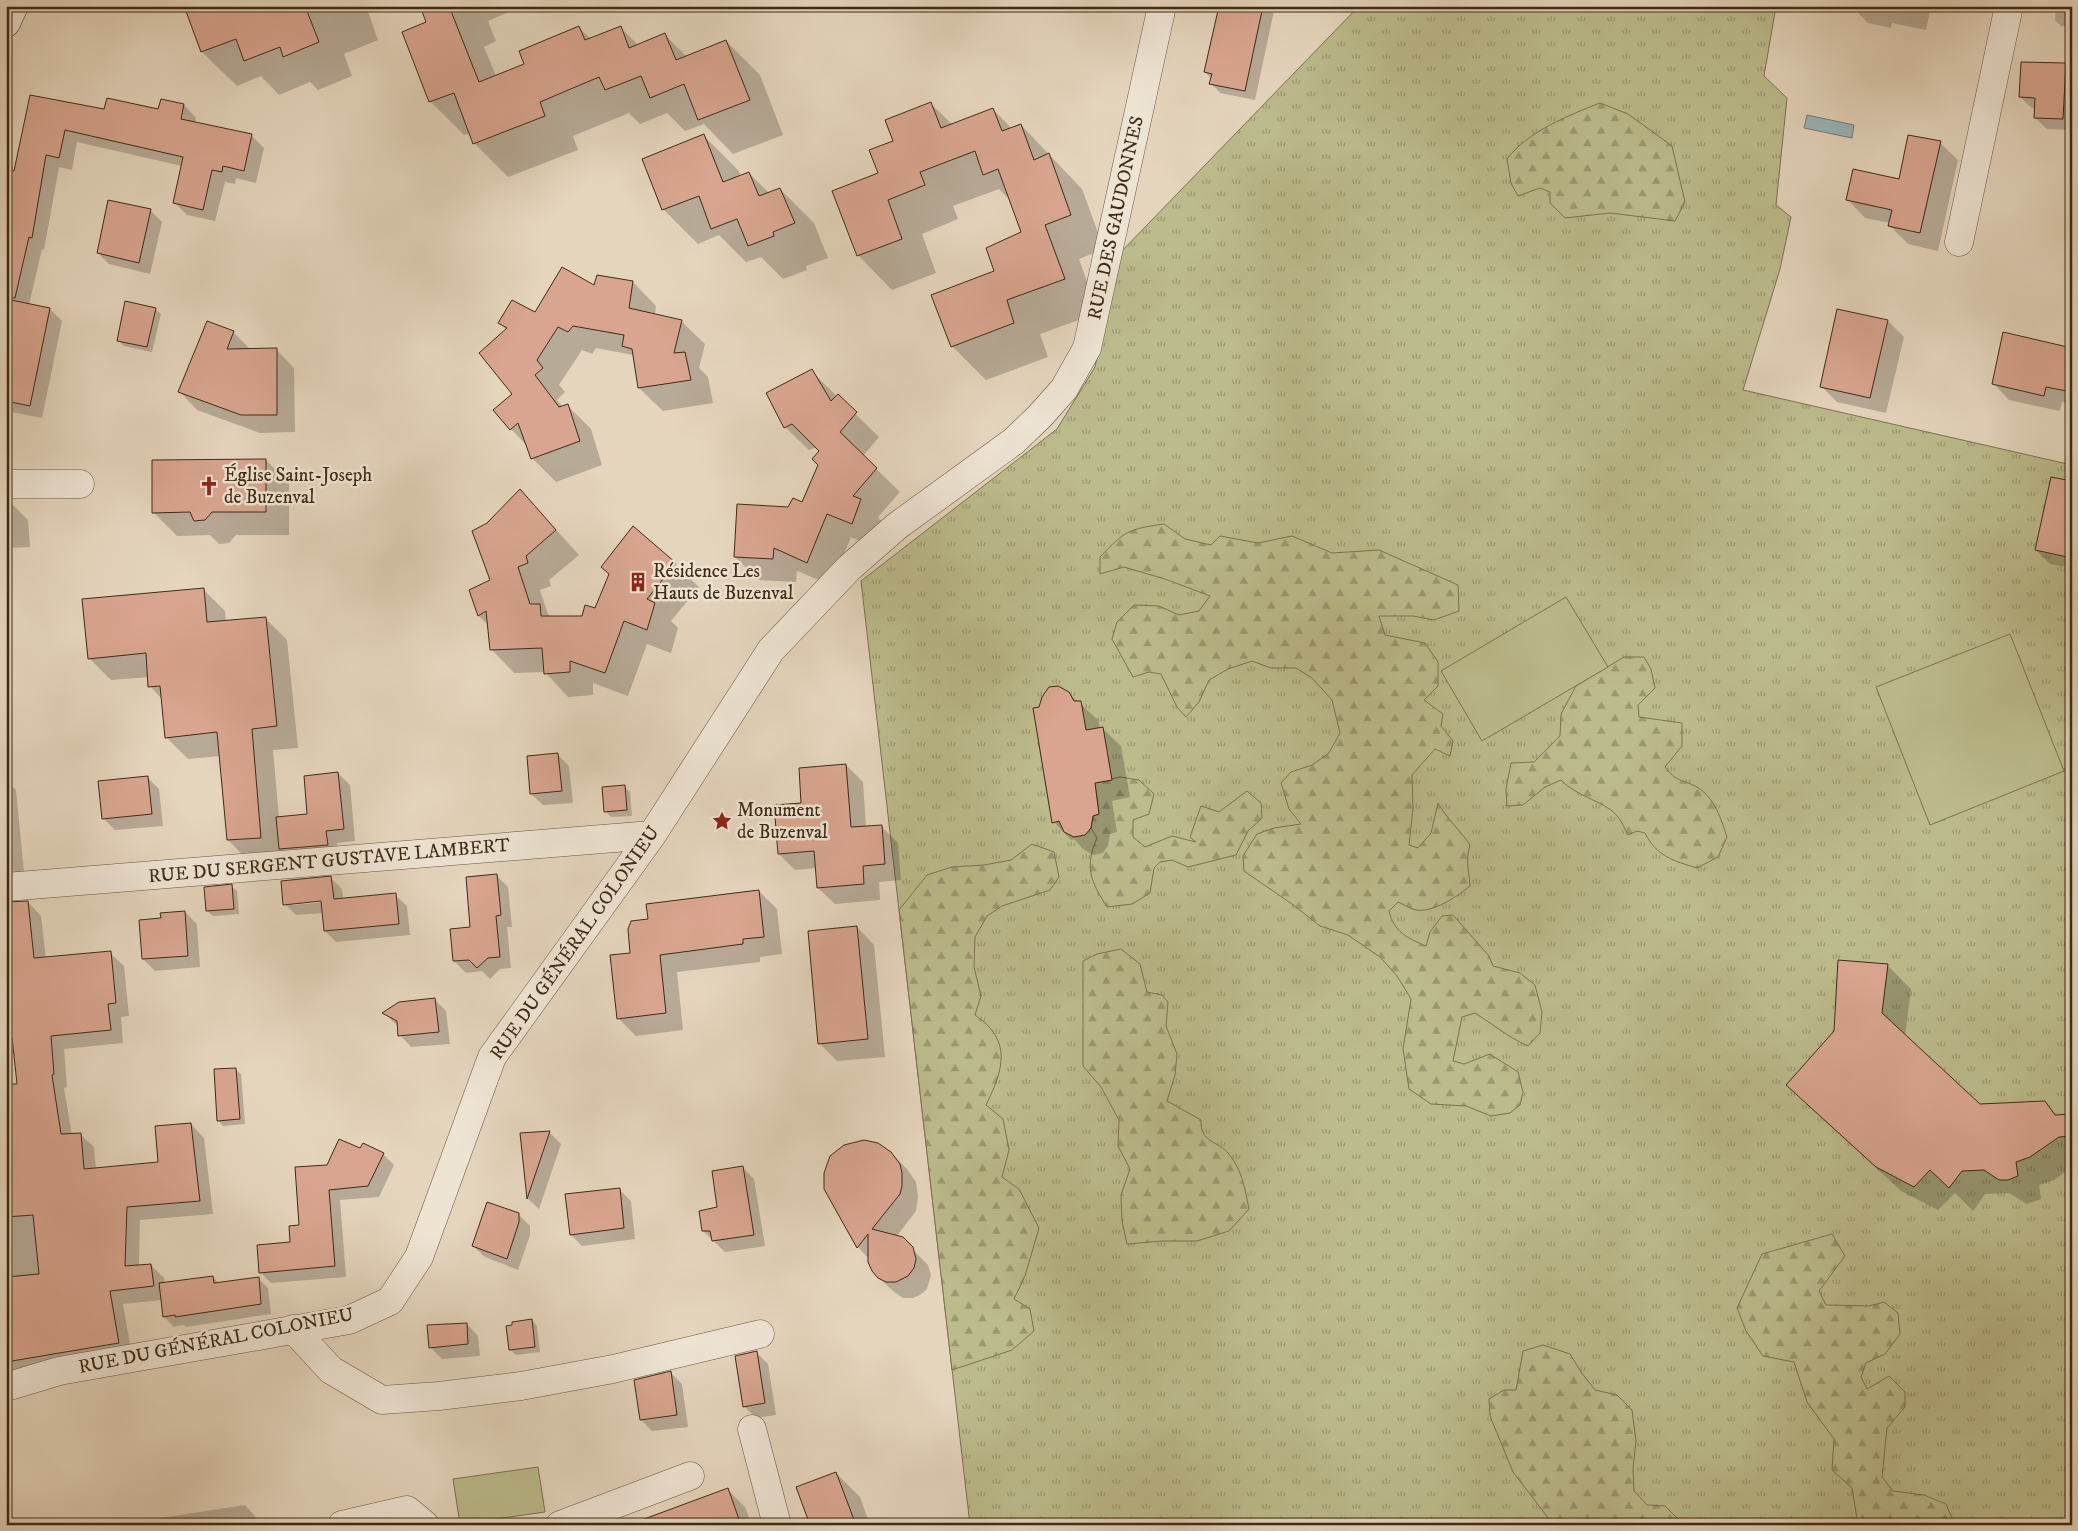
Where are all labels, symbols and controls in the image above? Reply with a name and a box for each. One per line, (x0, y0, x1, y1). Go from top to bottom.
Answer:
street label: RUE DES GAUDONNES (1083, 114, 1149, 322)
place label: Église Saint-Joseph de Buzenval (224, 463, 372, 509)
church icon: Église Saint-Joseph de Buzenval (198, 475, 220, 497)
place label: Résidence Les Hauts de Buzenval (653, 560, 794, 605)
building icon: Résidence Les Hauts de Buzenval (627, 571, 649, 593)
place label: Monument de Buzenval (737, 799, 828, 844)
place icon: Monument de Buzenval (711, 810, 733, 832)
street label: RUE DU GÉNÉRAL COLONIEU (484, 821, 665, 1064)
street label: RUE DU SERGENT GUSTAVE LAMBERT (147, 834, 511, 888)
street label: RUE DU GÉNÉRAL COLONIEU (76, 1302, 356, 1379)

